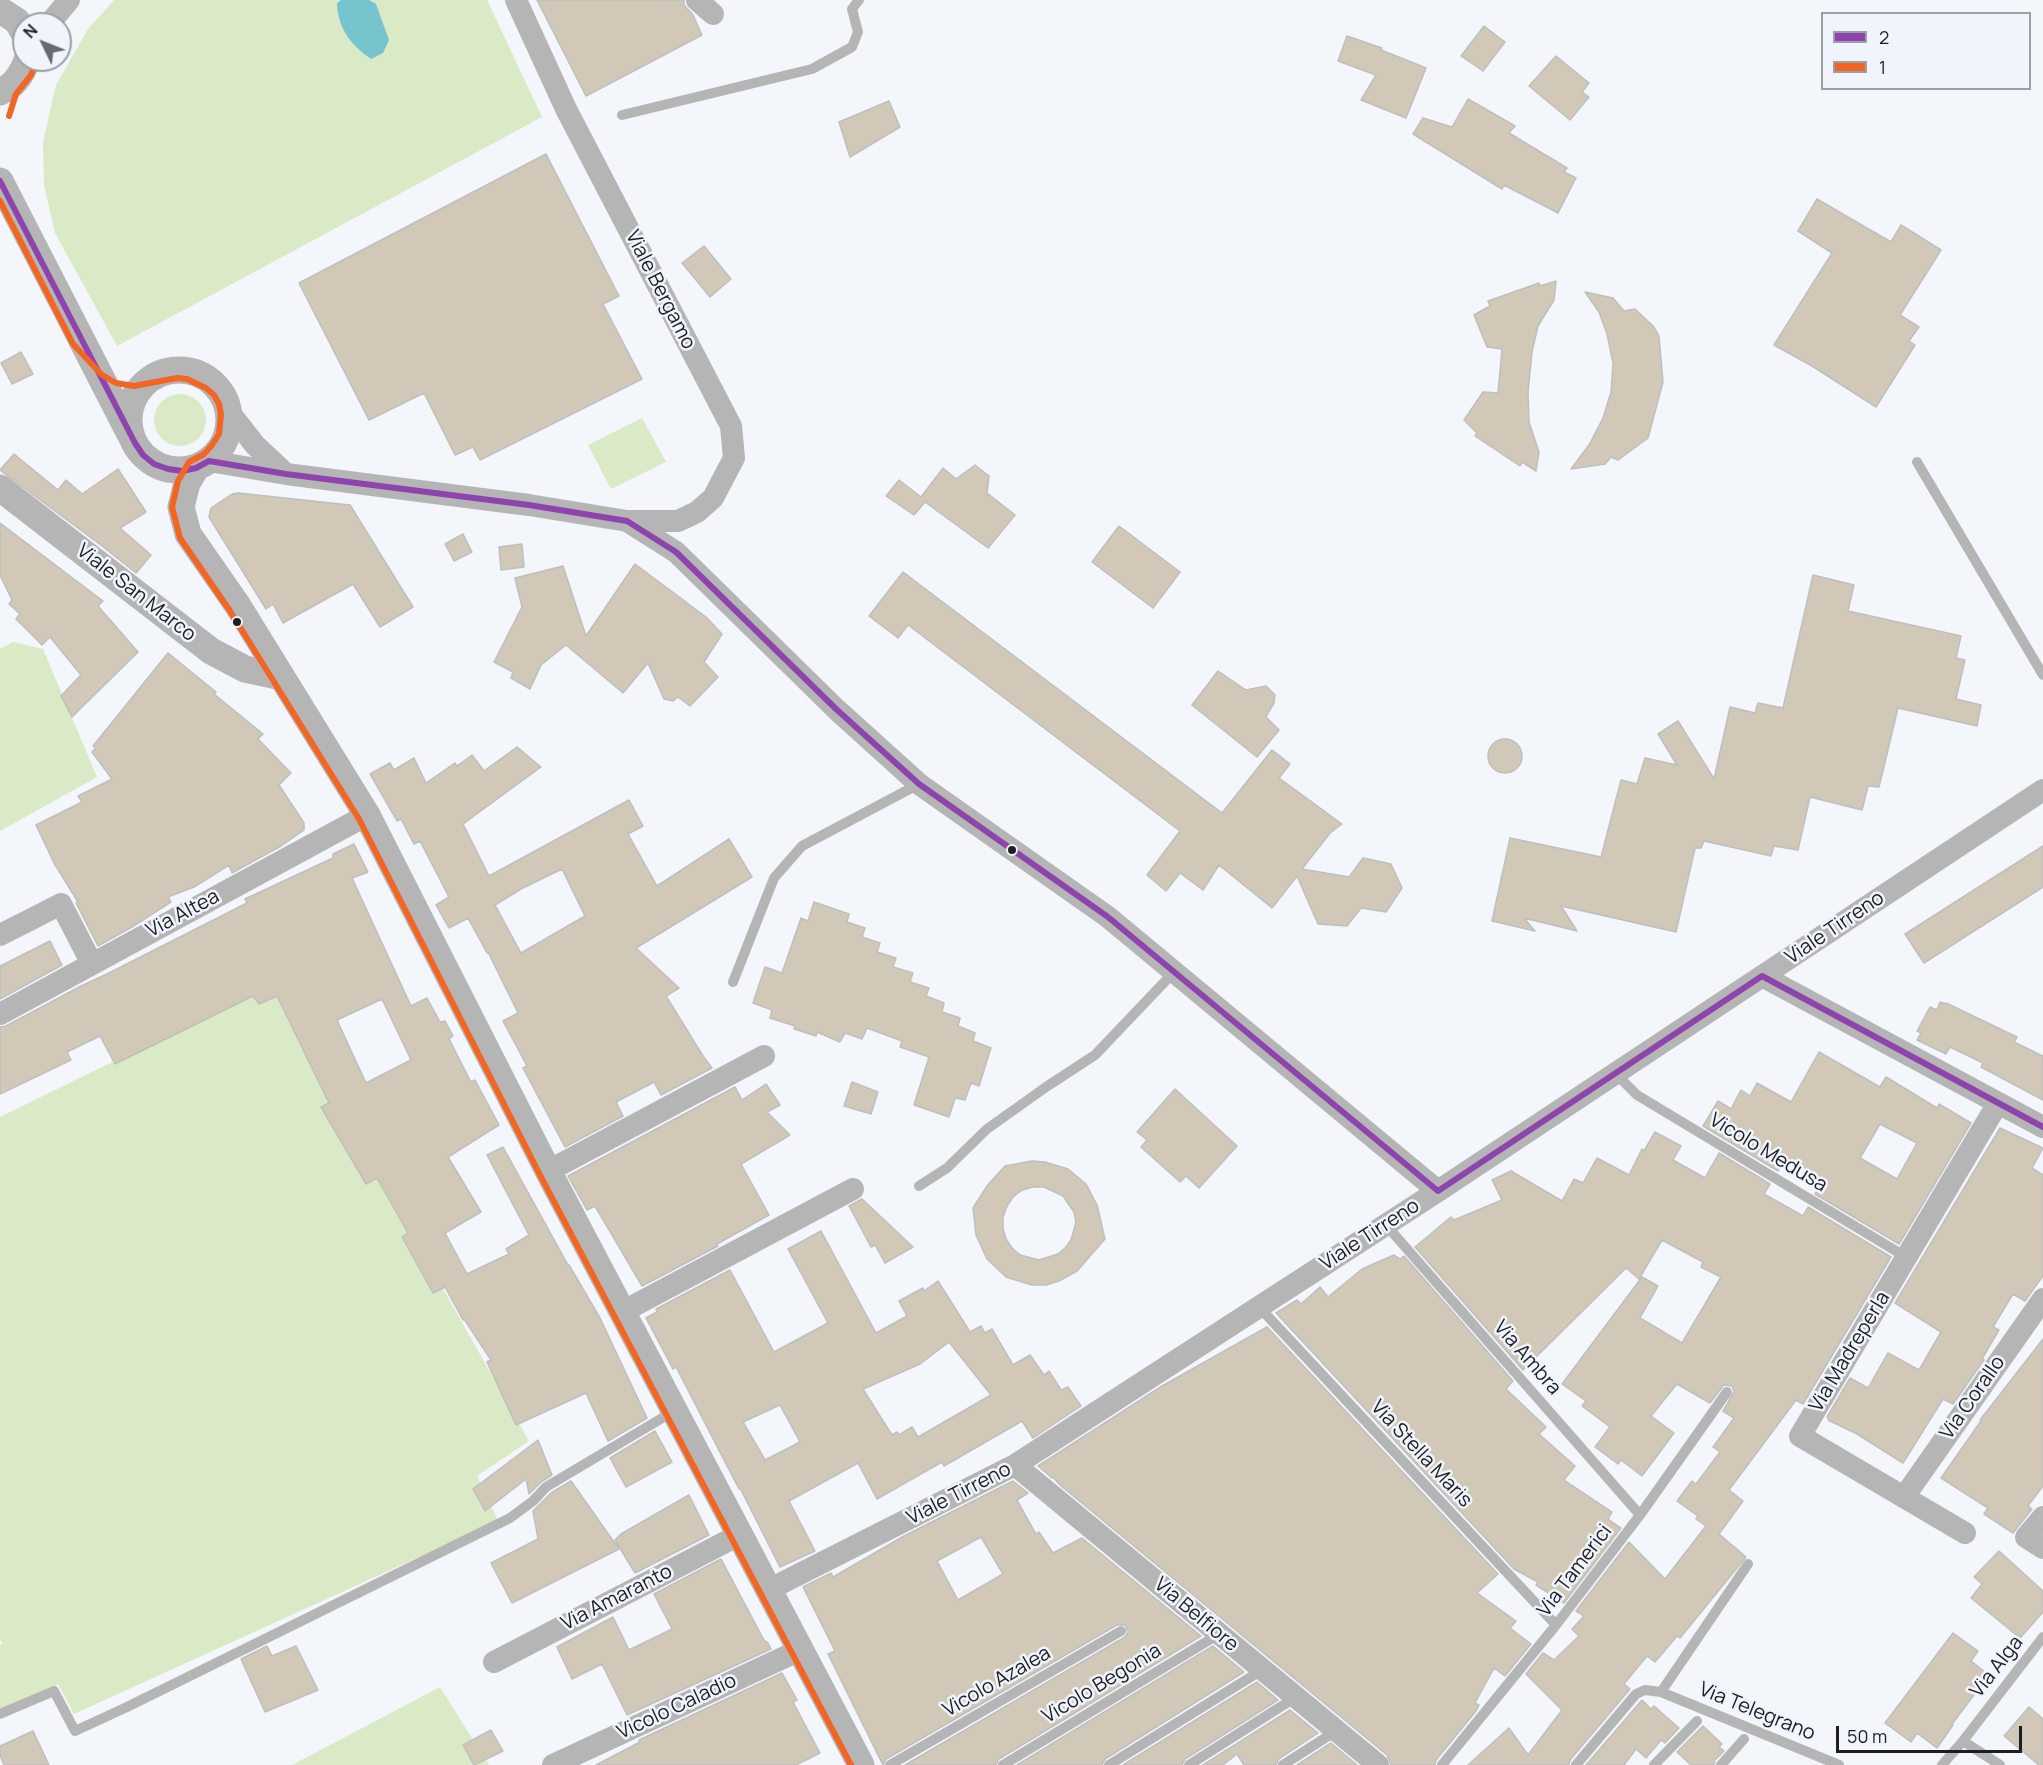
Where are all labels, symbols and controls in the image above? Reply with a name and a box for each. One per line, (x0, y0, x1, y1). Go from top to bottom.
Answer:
north arrow (12, 12, 72, 72)
legend (1821, 12, 2031, 90)
text: N (18, 19, 42, 43)
text: 2 (1879, 25, 1889, 49)
text: 1 (1879, 55, 1886, 79)
street label: Viale Bergamo (620, 227, 700, 353)
street label: Viale San Marco (72, 539, 200, 647)
unlabelled marker (231, 616, 243, 628)
unlabelled marker (1006, 844, 1018, 856)
street label: Via Altea (142, 885, 224, 943)
street label: Viale Tirreno (1781, 886, 1889, 970)
street label: Vicolo Medusa (1705, 1108, 1831, 1198)
street label: Viale Tirreno (1316, 1194, 1424, 1276)
street label: Via Madreperla (1805, 1287, 1895, 1417)
street label: Via Ambra (1488, 1316, 1566, 1400)
street label: Via Corallo (1935, 1352, 2011, 1444)
street label: Via Stella Maris (1365, 1395, 1477, 1513)
street label: Viale Tirreno (903, 1458, 1015, 1530)
street label: Via Tamerici (1533, 1520, 1617, 1622)
street label: Via Amaranto (557, 1560, 677, 1636)
street label: Via Belfiore (1149, 1573, 1243, 1657)
street label: Via Alga (1965, 1631, 2029, 1703)
street label: Vicolo Begonia (1038, 1639, 1166, 1729)
street label: Vicolo Azalea (939, 1641, 1055, 1723)
street label: Vicolo Caladio (613, 1669, 741, 1745)
street label: Via Telegrano (1695, 1678, 1819, 1746)
scale bar (1839, 1714, 2025, 1752)
text: 50 m (1847, 1724, 1887, 1748)

